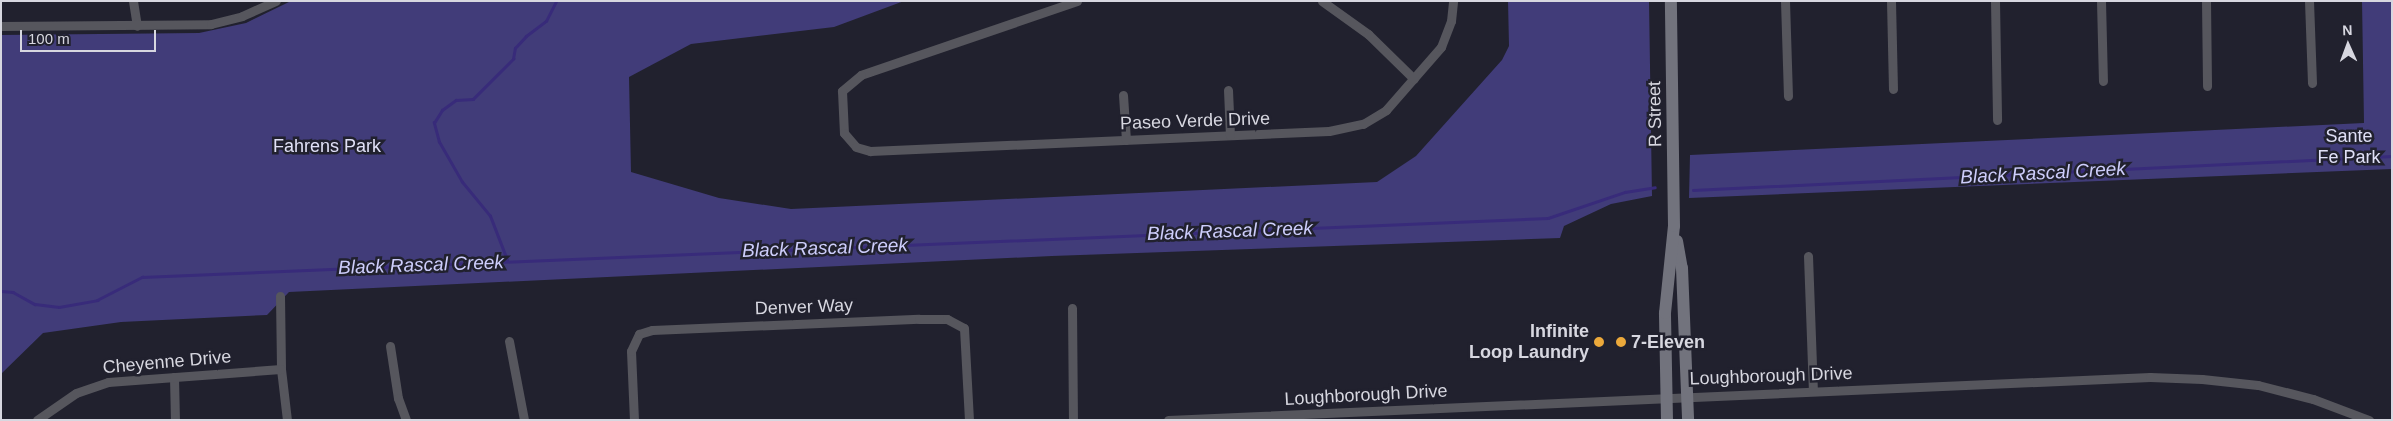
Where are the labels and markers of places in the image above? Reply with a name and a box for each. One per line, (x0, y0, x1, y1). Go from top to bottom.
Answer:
place label: Infinite Loop Laundry (1469, 321, 1589, 364)
place label: 7-Eleven (1631, 331, 1705, 353)
marker: Infinite Loop Laundry (1593, 336, 1605, 348)
marker: 7-Eleven (1615, 336, 1627, 348)

